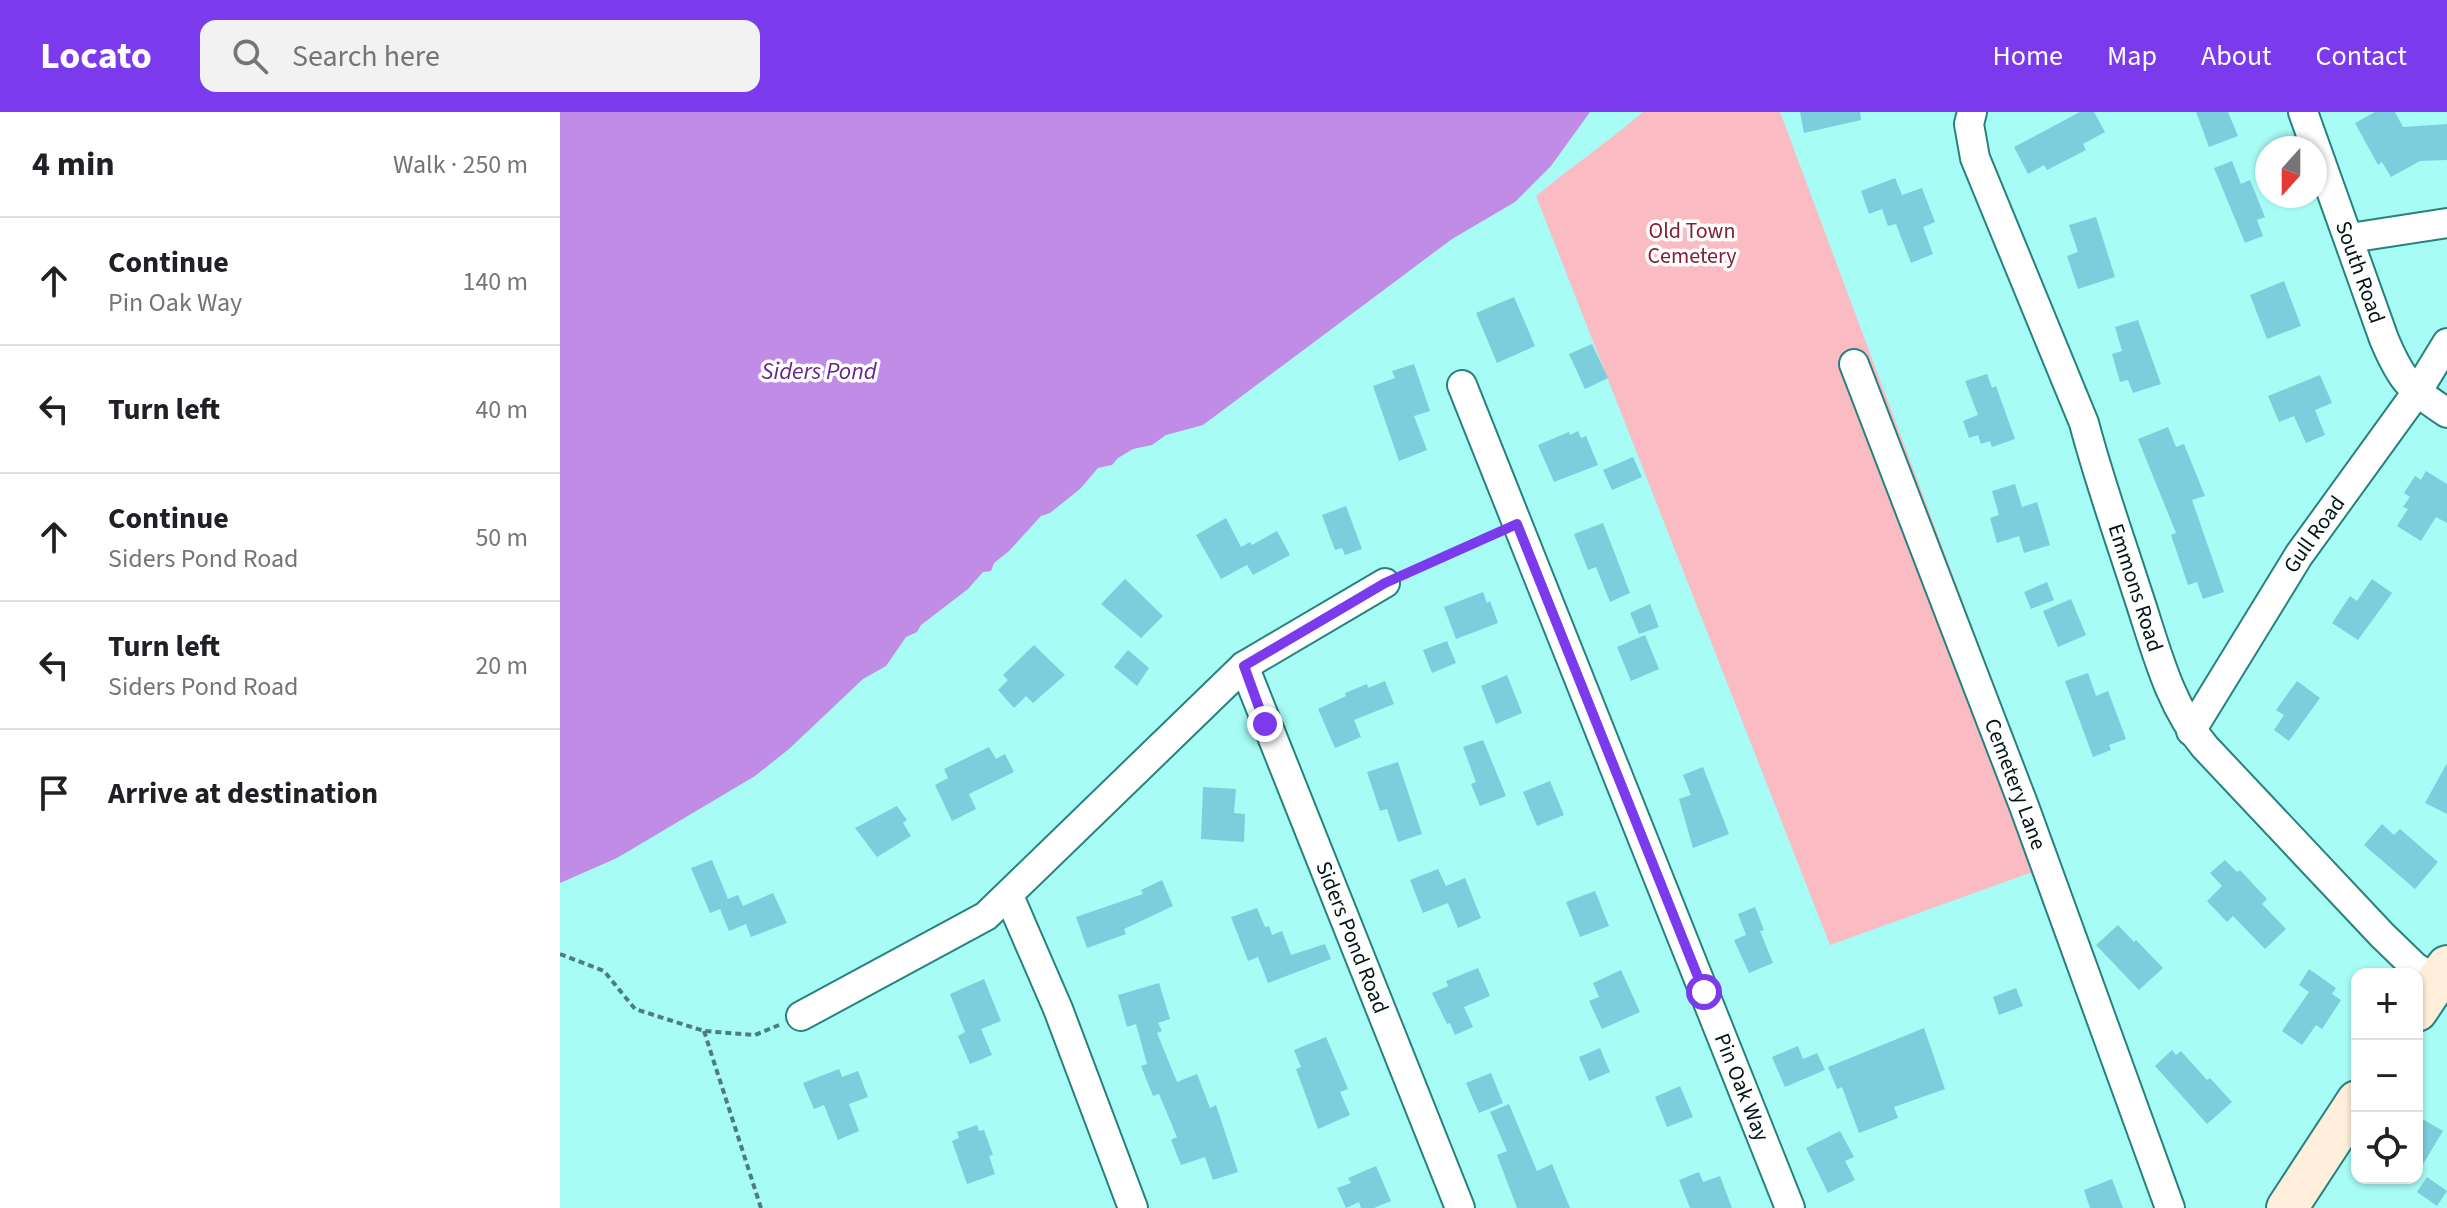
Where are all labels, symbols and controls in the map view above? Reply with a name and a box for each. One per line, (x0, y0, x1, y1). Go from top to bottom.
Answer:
search box (200, 20, 760, 92)
text: Locato (40, 29, 152, 83)
icon: search (228, 34, 272, 78)
text: Search here (292, 35, 440, 78)
text: Home (1992, 36, 2063, 76)
text: Map (2107, 36, 2157, 76)
text: About (2201, 36, 2272, 76)
text: Contact (2316, 36, 2407, 76)
north arrow (2255, 136, 2327, 208)
text: 4 min (32, 140, 115, 189)
text: Walk · 250 m (393, 146, 528, 183)
park label: Old Town Cemetery (1648, 215, 1737, 272)
street label: South Road (2327, 216, 2393, 328)
text: Continue (108, 241, 229, 284)
icon: ahead (32, 259, 76, 303)
text: 140 m (462, 263, 528, 300)
text: Pin Oak Way (108, 284, 242, 321)
water label: Siders Pond (761, 354, 878, 389)
icon: left (32, 387, 76, 431)
text: Turn left (108, 388, 220, 431)
text: 40 m (475, 391, 528, 428)
street label: Gull Road (2276, 489, 2353, 579)
text: Continue (108, 497, 229, 540)
icon: ahead (32, 515, 76, 559)
text: 50 m (475, 519, 528, 556)
street label: Emmons Road (2100, 520, 2171, 656)
text: Siders Pond Road (108, 540, 298, 577)
text: Turn left (108, 625, 220, 668)
icon: left (32, 643, 76, 687)
text: 20 m (475, 647, 528, 684)
text: Siders Pond Road (108, 668, 298, 705)
route end (1247, 706, 1283, 742)
street label: Cemetery Lane (1976, 714, 2055, 854)
icon: arrive (32, 771, 76, 815)
text: Arrive at destination (108, 772, 378, 815)
street label: Siders Pond Road (1307, 856, 1397, 1018)
map controls (2351, 968, 2423, 1184)
button: + (2351, 968, 2423, 1040)
route start (1686, 974, 1722, 1010)
street label: Pin Oak Way (1706, 1029, 1778, 1147)
button: − (2351, 1040, 2423, 1112)
button: locate (2351, 1112, 2423, 1184)

